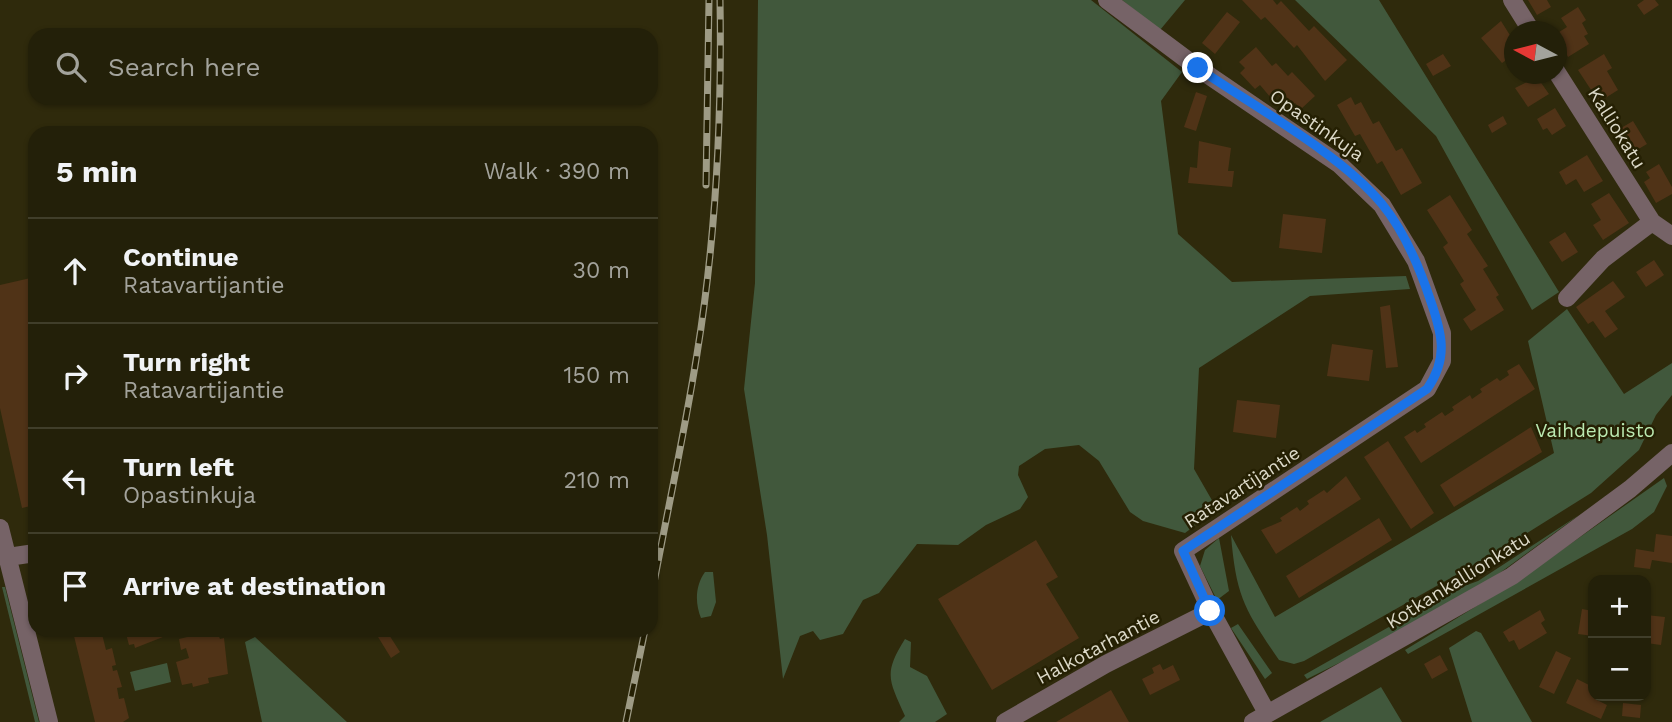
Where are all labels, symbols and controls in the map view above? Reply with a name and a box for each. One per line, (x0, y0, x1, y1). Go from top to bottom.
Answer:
north arrow (1504, 21, 1567, 84)
search box (28, 28, 658, 105)
icon: search (52, 48, 90, 86)
text: Search here (108, 52, 260, 82)
route end (1182, 52, 1213, 83)
street label: Kalliokatu (1583, 83, 1651, 173)
street label: Opastinkuja (1265, 84, 1369, 166)
text: 5 min (56, 154, 138, 189)
text: Walk · 390 m (484, 158, 630, 185)
text: Continue (123, 242, 239, 272)
icon: ahead (56, 252, 94, 290)
text: 30 m (573, 257, 630, 284)
text: Ratavartijantie (123, 272, 284, 299)
text: Turn right (123, 347, 250, 377)
icon: right (56, 357, 94, 395)
text: 150 m (564, 362, 630, 389)
text: Ratavartijantie (123, 377, 284, 404)
park label: Vaihdepuisto (1535, 419, 1655, 442)
street label: Ratavartijantie (1180, 441, 1304, 533)
text: Turn left (123, 452, 234, 482)
icon: left (56, 462, 94, 500)
text: 210 m (564, 467, 630, 494)
text: Opastinkuja (123, 482, 256, 509)
street label: Kotkankallionkatu (1382, 526, 1534, 634)
icon: arrive (56, 567, 94, 605)
text: Arrive at destination (123, 571, 386, 601)
map controls (1588, 575, 1651, 701)
button: + (1588, 575, 1651, 638)
route start (1194, 595, 1225, 626)
street label: Halkotarhantie (1032, 605, 1164, 689)
button: − (1588, 638, 1651, 701)

